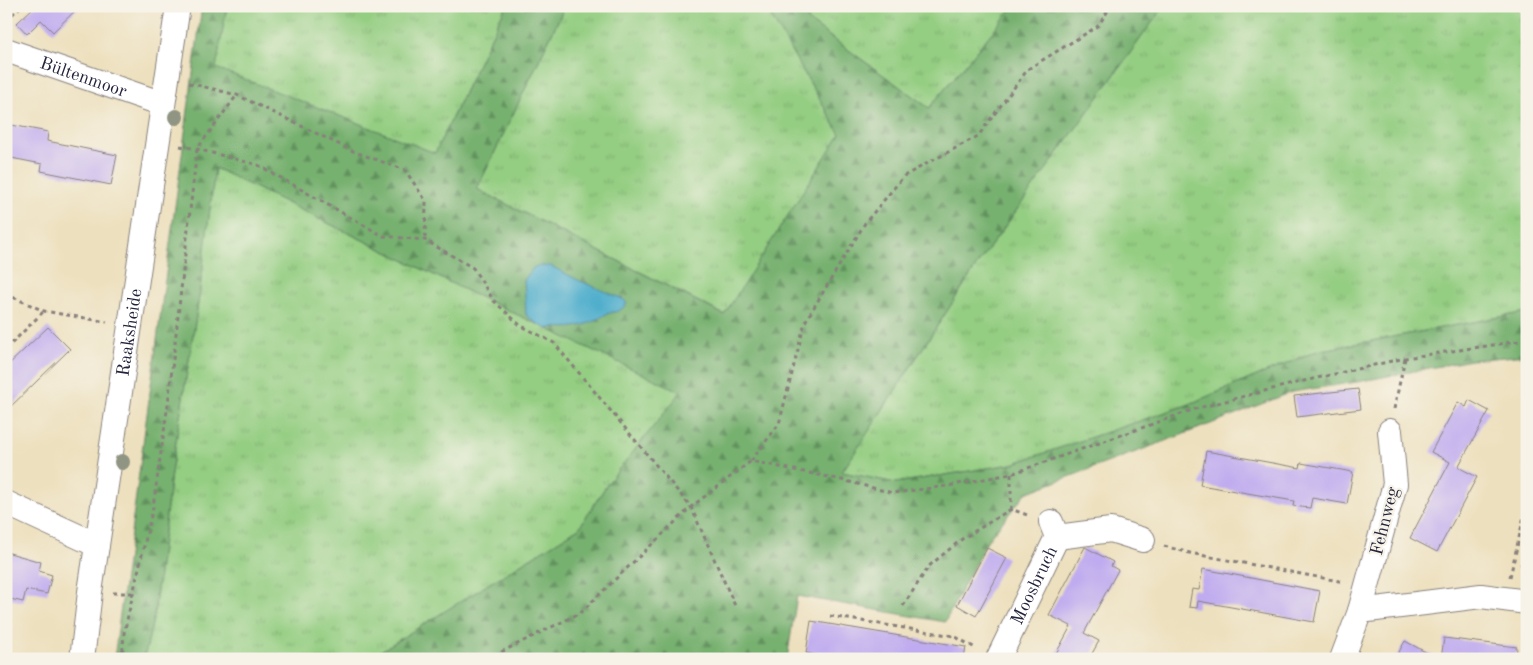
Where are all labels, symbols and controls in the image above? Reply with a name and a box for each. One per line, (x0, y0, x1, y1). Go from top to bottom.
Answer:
street label: Bültenmoor (37, 54, 130, 101)
street label: Raaksheide (115, 287, 145, 378)
street label: Fehnweg (1368, 485, 1402, 557)
street label: Moosbruch (1008, 543, 1061, 628)

